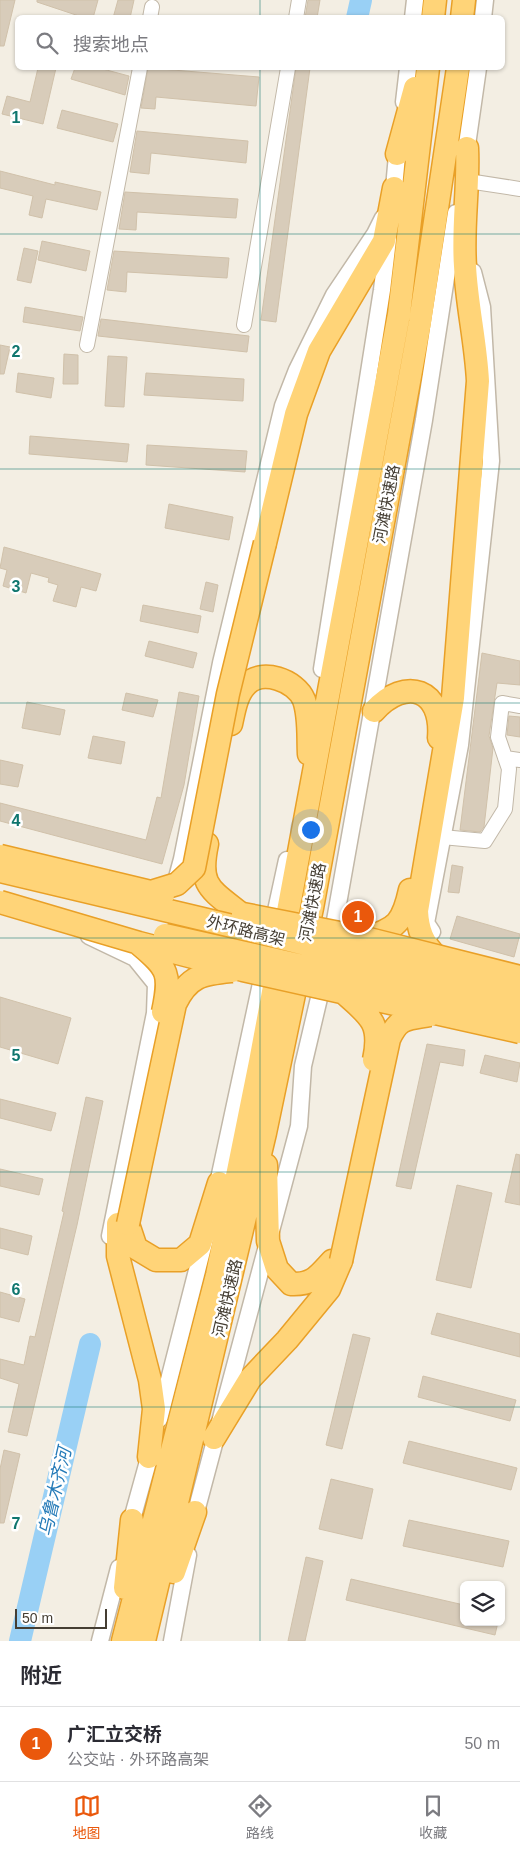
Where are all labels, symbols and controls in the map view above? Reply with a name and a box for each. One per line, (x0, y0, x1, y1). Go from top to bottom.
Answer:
search box (15, 15, 505, 70)
icon: search (33, 29, 61, 57)
text: 搜索地点 (73, 34, 149, 55)
text: 1 (12, 109, 21, 126)
text: 2 (12, 343, 21, 360)
street label: 河滩快速路 (371, 463, 402, 545)
text: 3 (12, 578, 21, 595)
text: 4 (12, 812, 21, 829)
your location (298, 817, 324, 843)
street label: 河滩快速路 (297, 861, 328, 943)
pin: 1 (342, 898, 374, 936)
street label: 外环路高架 (205, 913, 287, 948)
text: 5 (12, 1047, 21, 1064)
street label: 河滩快速路 (210, 1257, 245, 1339)
text: 6 (12, 1281, 21, 1298)
water label: 乌鲁木齐河 (35, 1443, 76, 1538)
text: 7 (12, 1515, 21, 1532)
map controls (460, 1581, 505, 1626)
button: layers (460, 1581, 505, 1626)
scale bar (15, 1606, 108, 1629)
text: 50 m (22, 1610, 53, 1626)
text: 附近 (20, 1664, 62, 1687)
text: 广汇立交桥 (67, 1724, 162, 1745)
text: 1 (32, 1735, 40, 1752)
text: 50 m (464, 1735, 500, 1752)
text: 公交站 · 外环路高架 (67, 1751, 209, 1768)
tab: 地图 (73, 1792, 101, 1842)
tab: 路线 (246, 1792, 274, 1842)
tab: 收藏 (419, 1792, 447, 1842)

